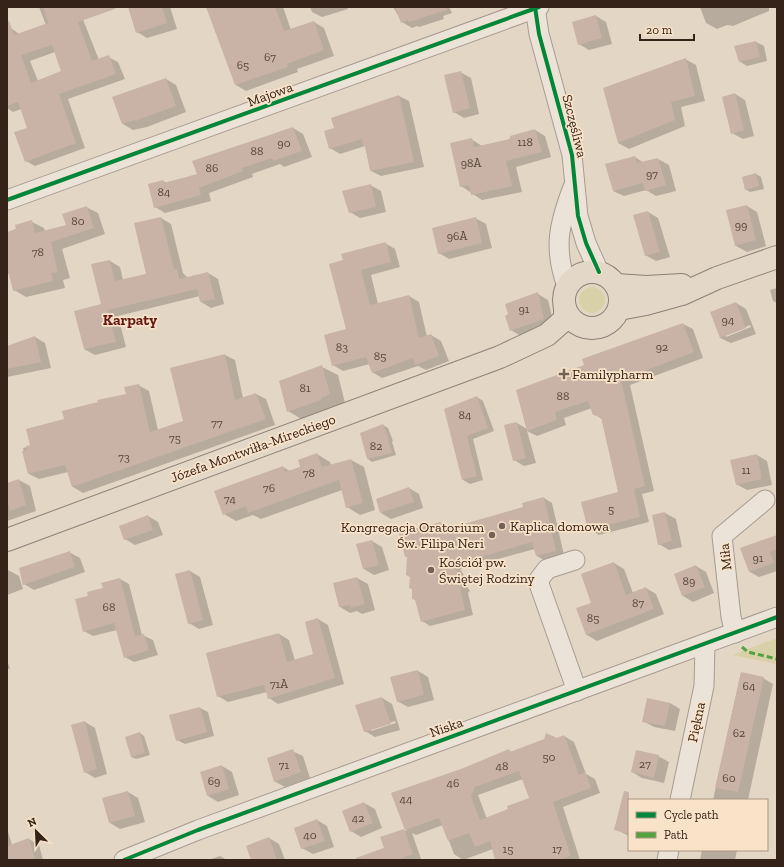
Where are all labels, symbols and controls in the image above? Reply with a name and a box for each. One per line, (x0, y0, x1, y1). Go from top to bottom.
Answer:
scale bar (640, 16, 694, 42)
text: 20 m (646, 23, 673, 37)
house number: 67 (264, 50, 276, 64)
house number: 65 (237, 58, 249, 72)
street label: Majowa (245, 78, 295, 111)
street label: Szczęśliwa (558, 93, 591, 160)
house number: 118 (517, 135, 533, 149)
house number: 90 (277, 136, 291, 150)
house number: 88 (251, 144, 263, 158)
house number: 98A (461, 156, 482, 170)
house number: 86 (206, 161, 218, 175)
house number: 97 (646, 167, 658, 181)
house number: 84 (158, 185, 171, 199)
house number: 80 (71, 214, 85, 228)
house number: 99 (735, 218, 747, 232)
house number: 96A (447, 229, 467, 243)
house number: 78 (32, 245, 44, 259)
house number: 91 (519, 302, 530, 316)
district label: Karpaty (103, 311, 157, 329)
house number: 94 (722, 313, 735, 327)
house number: 83 (336, 340, 348, 354)
house number: 92 (656, 340, 668, 354)
house number: 85 (374, 349, 386, 363)
place label: Familypharm (572, 366, 653, 383)
marker: Familypharm (559, 369, 569, 379)
house number: 81 (299, 381, 311, 395)
house number: 88 (557, 389, 569, 403)
house number: 84 (459, 408, 472, 422)
street label: Józefa Montwiłła-Mireckiego (168, 411, 338, 486)
house number: 77 (211, 416, 223, 430)
house number: 75 (169, 431, 181, 445)
house number: 82 (370, 439, 382, 453)
house number: 73 (118, 450, 130, 464)
house number: 11 (741, 463, 751, 477)
house number: 78 (303, 466, 315, 480)
house number: 76 (263, 481, 275, 495)
house number: 74 (224, 492, 236, 506)
house number: 5 (608, 502, 614, 516)
place label: Kaplica domowa (510, 518, 609, 535)
place label: Kongregacja Oratorium Św. Filipa Neri (341, 519, 484, 552)
marker: Kaplica domowa (497, 521, 507, 531)
marker: Kongregacja Oratorium Św. Filipa Neri (487, 530, 497, 540)
street label: Miła (716, 542, 735, 571)
house number: 91 (753, 551, 764, 565)
place label: Kościół pw. Świętej Rodziny (439, 554, 536, 587)
marker: Kościół pw. Świętej Rodziny (426, 565, 436, 575)
house number: 89 (683, 574, 695, 588)
house number: 87 (632, 596, 644, 610)
house number: 68 (103, 600, 115, 614)
house number: 85 (587, 611, 599, 625)
house number: 71A (270, 677, 288, 691)
house number: 64 (743, 679, 756, 693)
street label: Piękna (684, 700, 709, 744)
street label: Niska (427, 714, 465, 741)
house number: 62 (733, 726, 745, 740)
house number: 50 (542, 750, 556, 764)
house number: 27 (639, 757, 651, 771)
house number: 71 (279, 758, 290, 772)
house number: 48 (496, 759, 508, 773)
house number: 60 (722, 771, 736, 785)
house number: 69 (208, 774, 220, 788)
house number: 46 (447, 776, 459, 790)
house number: 44 (400, 792, 413, 806)
legend (628, 799, 768, 851)
text: Cycle path (664, 808, 719, 822)
north arrow (16, 811, 56, 851)
house number: 42 (352, 811, 364, 825)
text: N (26, 814, 39, 830)
house number: 40 (303, 828, 317, 842)
text: Path (664, 828, 688, 842)
house number: 15 (503, 842, 513, 856)
house number: 17 (552, 842, 562, 856)

